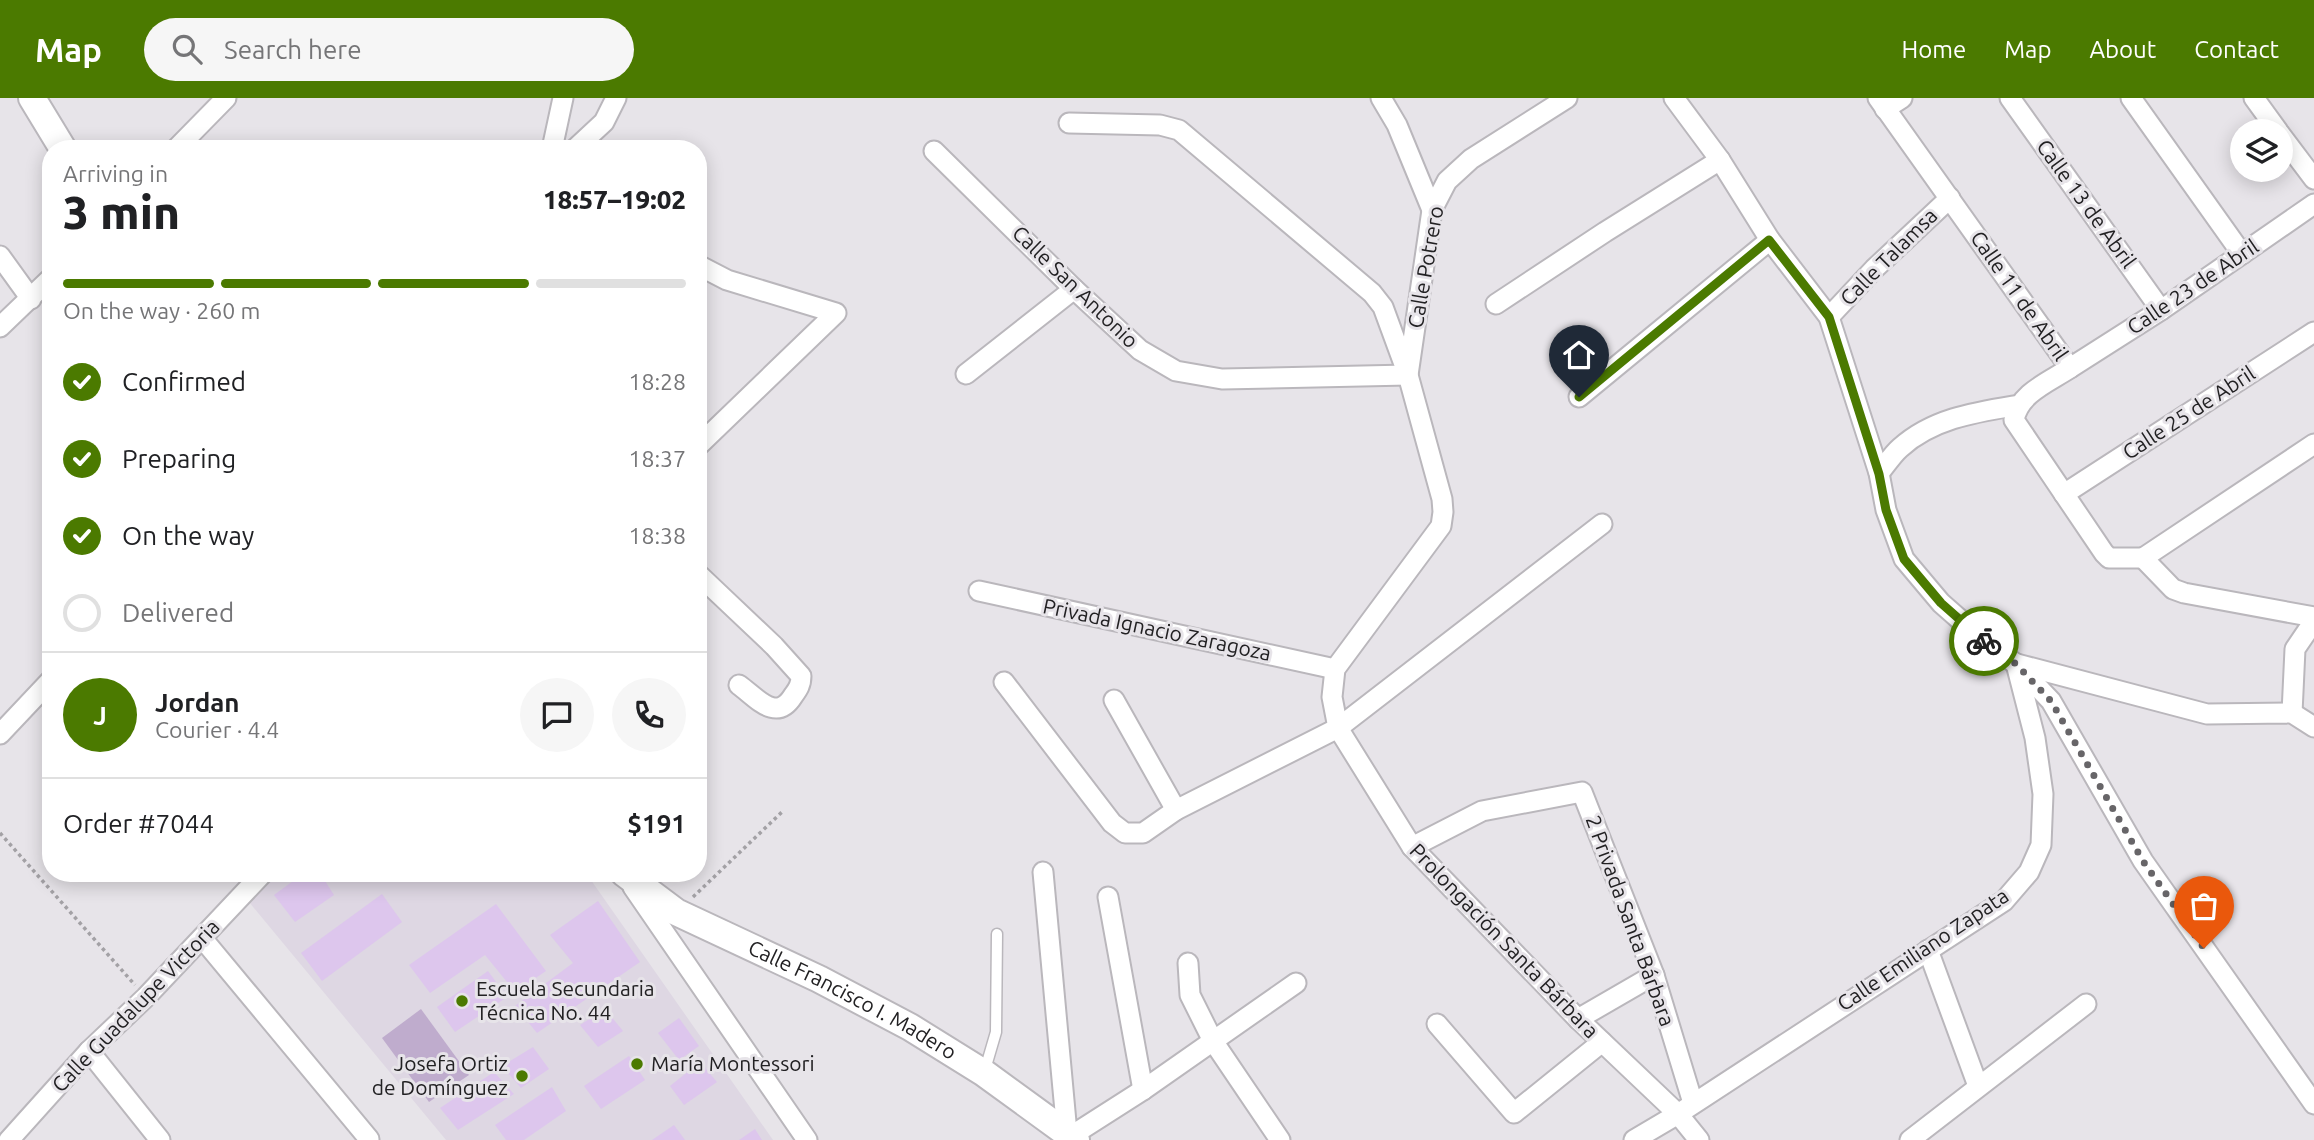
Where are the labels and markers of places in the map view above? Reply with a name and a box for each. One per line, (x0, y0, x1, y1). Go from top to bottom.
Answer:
pin (1549, 325, 1609, 397)
pin (2174, 876, 2234, 948)
place label: Escuela Secundaria Técnica No. 44 (476, 976, 655, 1024)
marker: Escuela Secundaria Técnica No. 44 (454, 993, 470, 1009)
place label: Josefa Ortiz de Domínguez (372, 1051, 508, 1099)
place label: María Montessori (651, 1051, 815, 1075)
marker: María Montessori (629, 1056, 645, 1072)
marker: Josefa Ortiz de Domínguez (514, 1068, 530, 1084)

